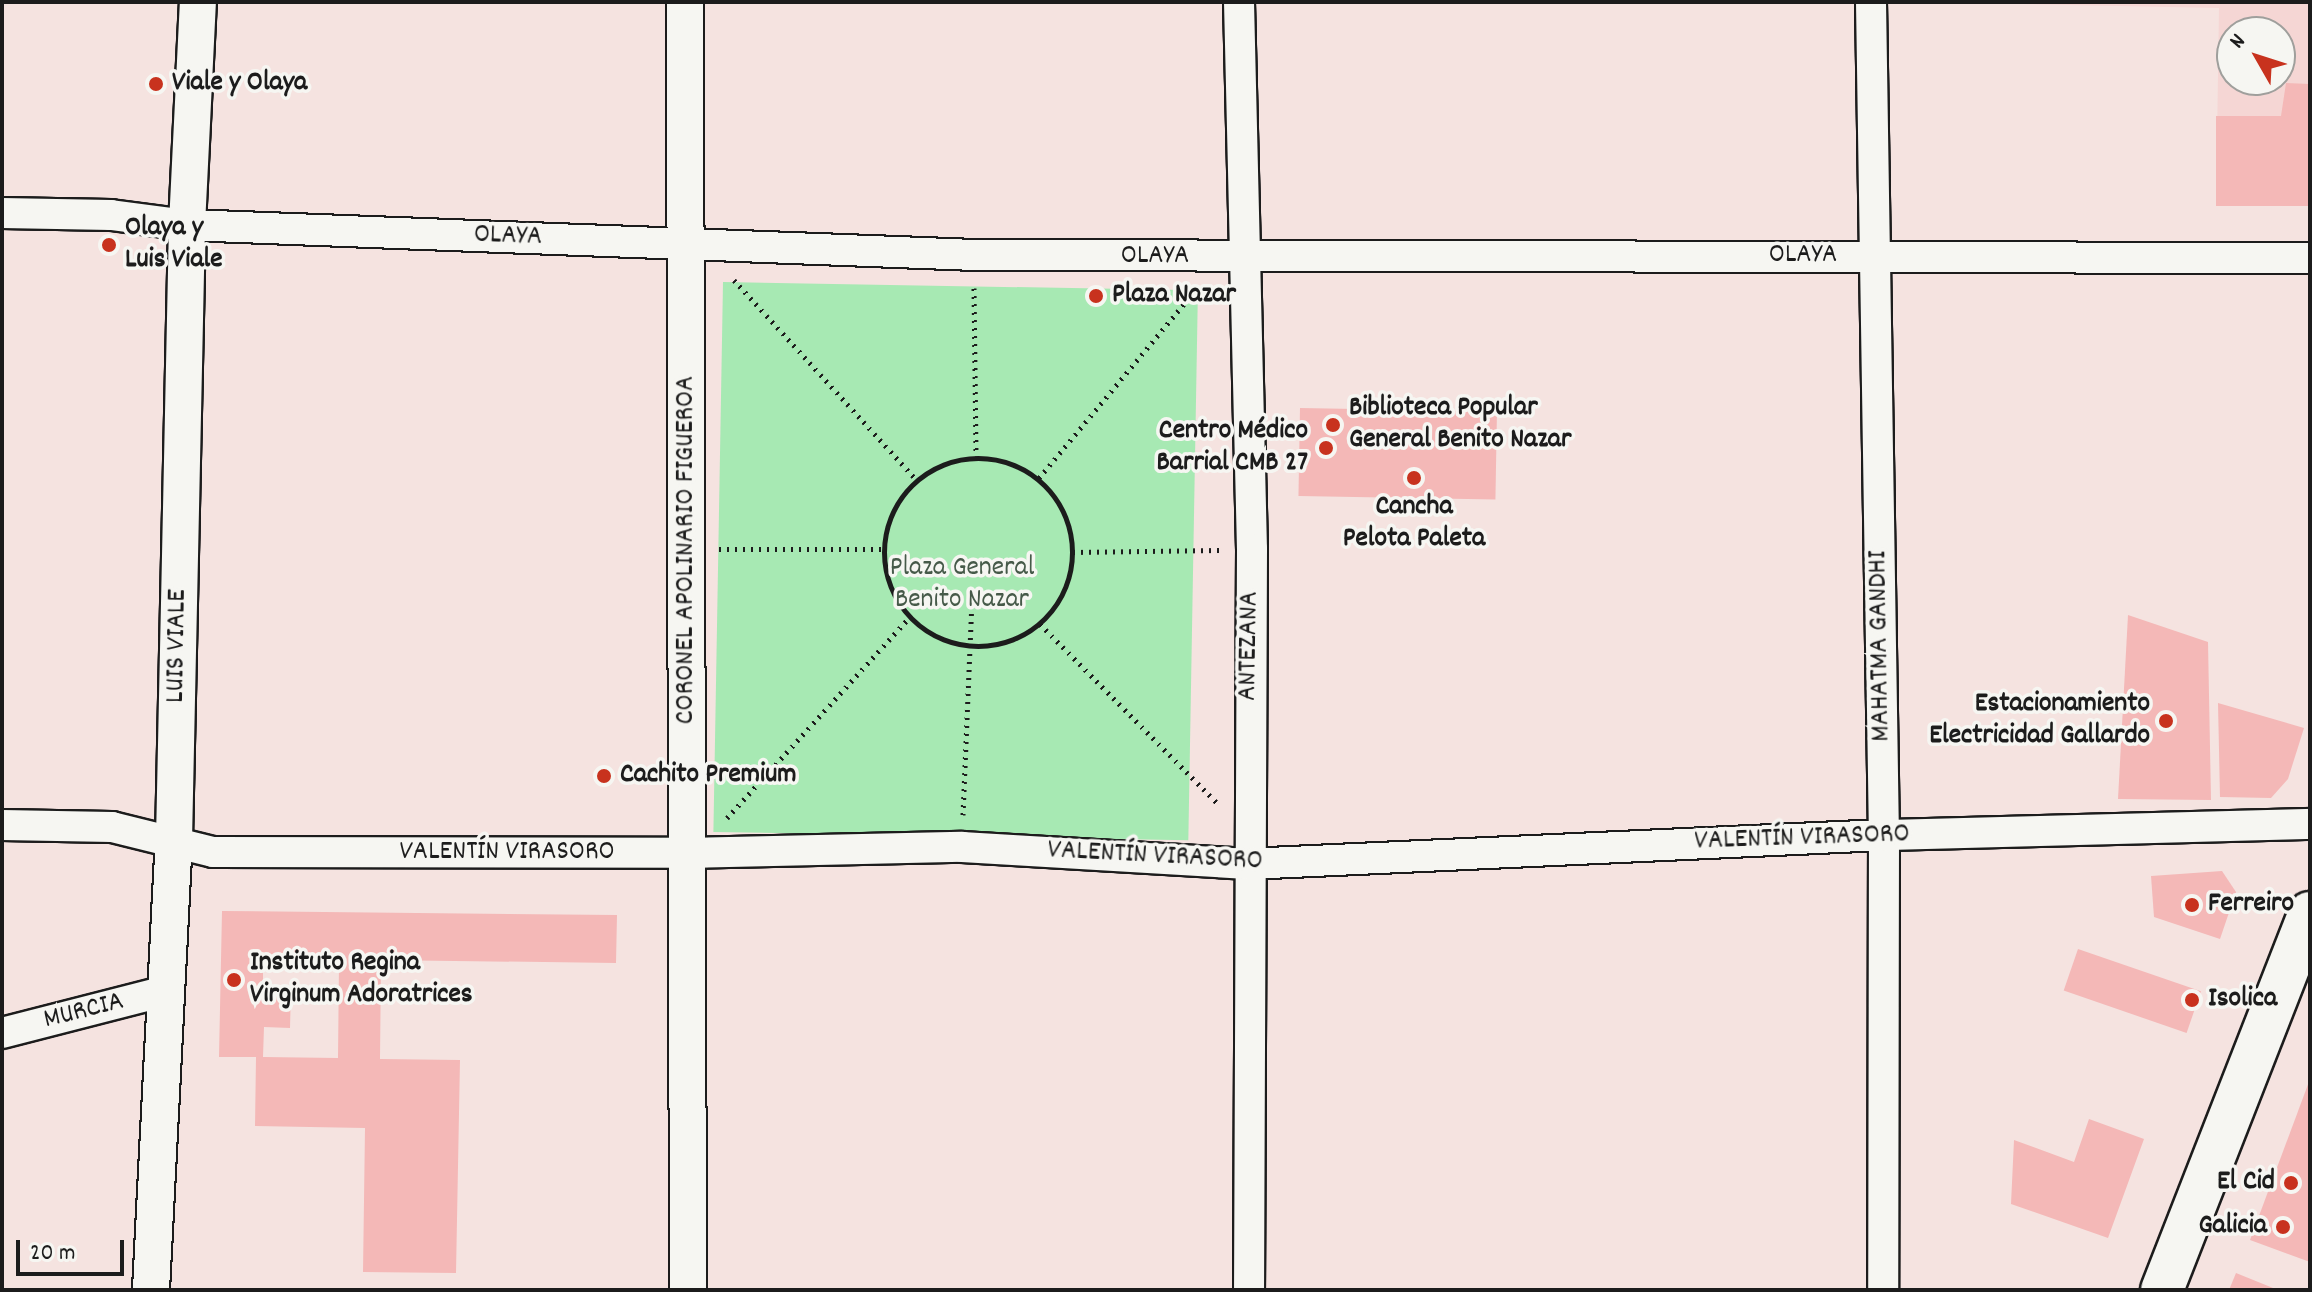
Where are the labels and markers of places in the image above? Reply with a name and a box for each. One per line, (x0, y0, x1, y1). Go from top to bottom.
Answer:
place label: Viale y Olaya (172, 67, 307, 101)
marker: Viale y Olaya (147, 75, 165, 93)
place label: Olaya y Luis Viale (125, 212, 223, 278)
marker: Olaya y Luis Viale (100, 236, 118, 254)
place label: Plaza Nazar (1112, 279, 1236, 313)
marker: Plaza Nazar (1087, 287, 1105, 305)
place label: Biblioteca Popular General Benito Nazar (1349, 392, 1571, 458)
place label: Centro Médico Barrial CMB 27 (1157, 415, 1308, 481)
marker: Biblioteca Popular General Benito Nazar (1324, 416, 1342, 434)
marker: Centro Médico Barrial CMB 27 (1315, 437, 1337, 459)
marker: Cancha Pelota Paleta (1405, 469, 1423, 487)
place label: Cancha Pelota Paleta (1343, 491, 1485, 557)
place label: Estacionamiento Electricidad Gallardo (1929, 688, 2150, 754)
marker: Estacionamiento Electricidad Gallardo (2157, 712, 2175, 730)
place label: Cachito Premium (620, 759, 796, 793)
marker: Cachito Premium (595, 767, 613, 785)
place label: Ferreiro (2208, 888, 2294, 922)
marker: Ferreiro (2183, 896, 2201, 914)
place label: Instituto Regina Virginum Adoratrices (250, 947, 473, 1013)
marker: Instituto Regina Virginum Adoratrices (225, 971, 243, 989)
place label: Isolica (2208, 983, 2277, 1017)
marker: Isolica (2183, 991, 2201, 1009)
place label: El Cid (2217, 1166, 2275, 1200)
marker: El Cid (2282, 1174, 2300, 1192)
place label: Galicia (2198, 1210, 2267, 1244)
marker: Galicia (2274, 1218, 2292, 1236)

